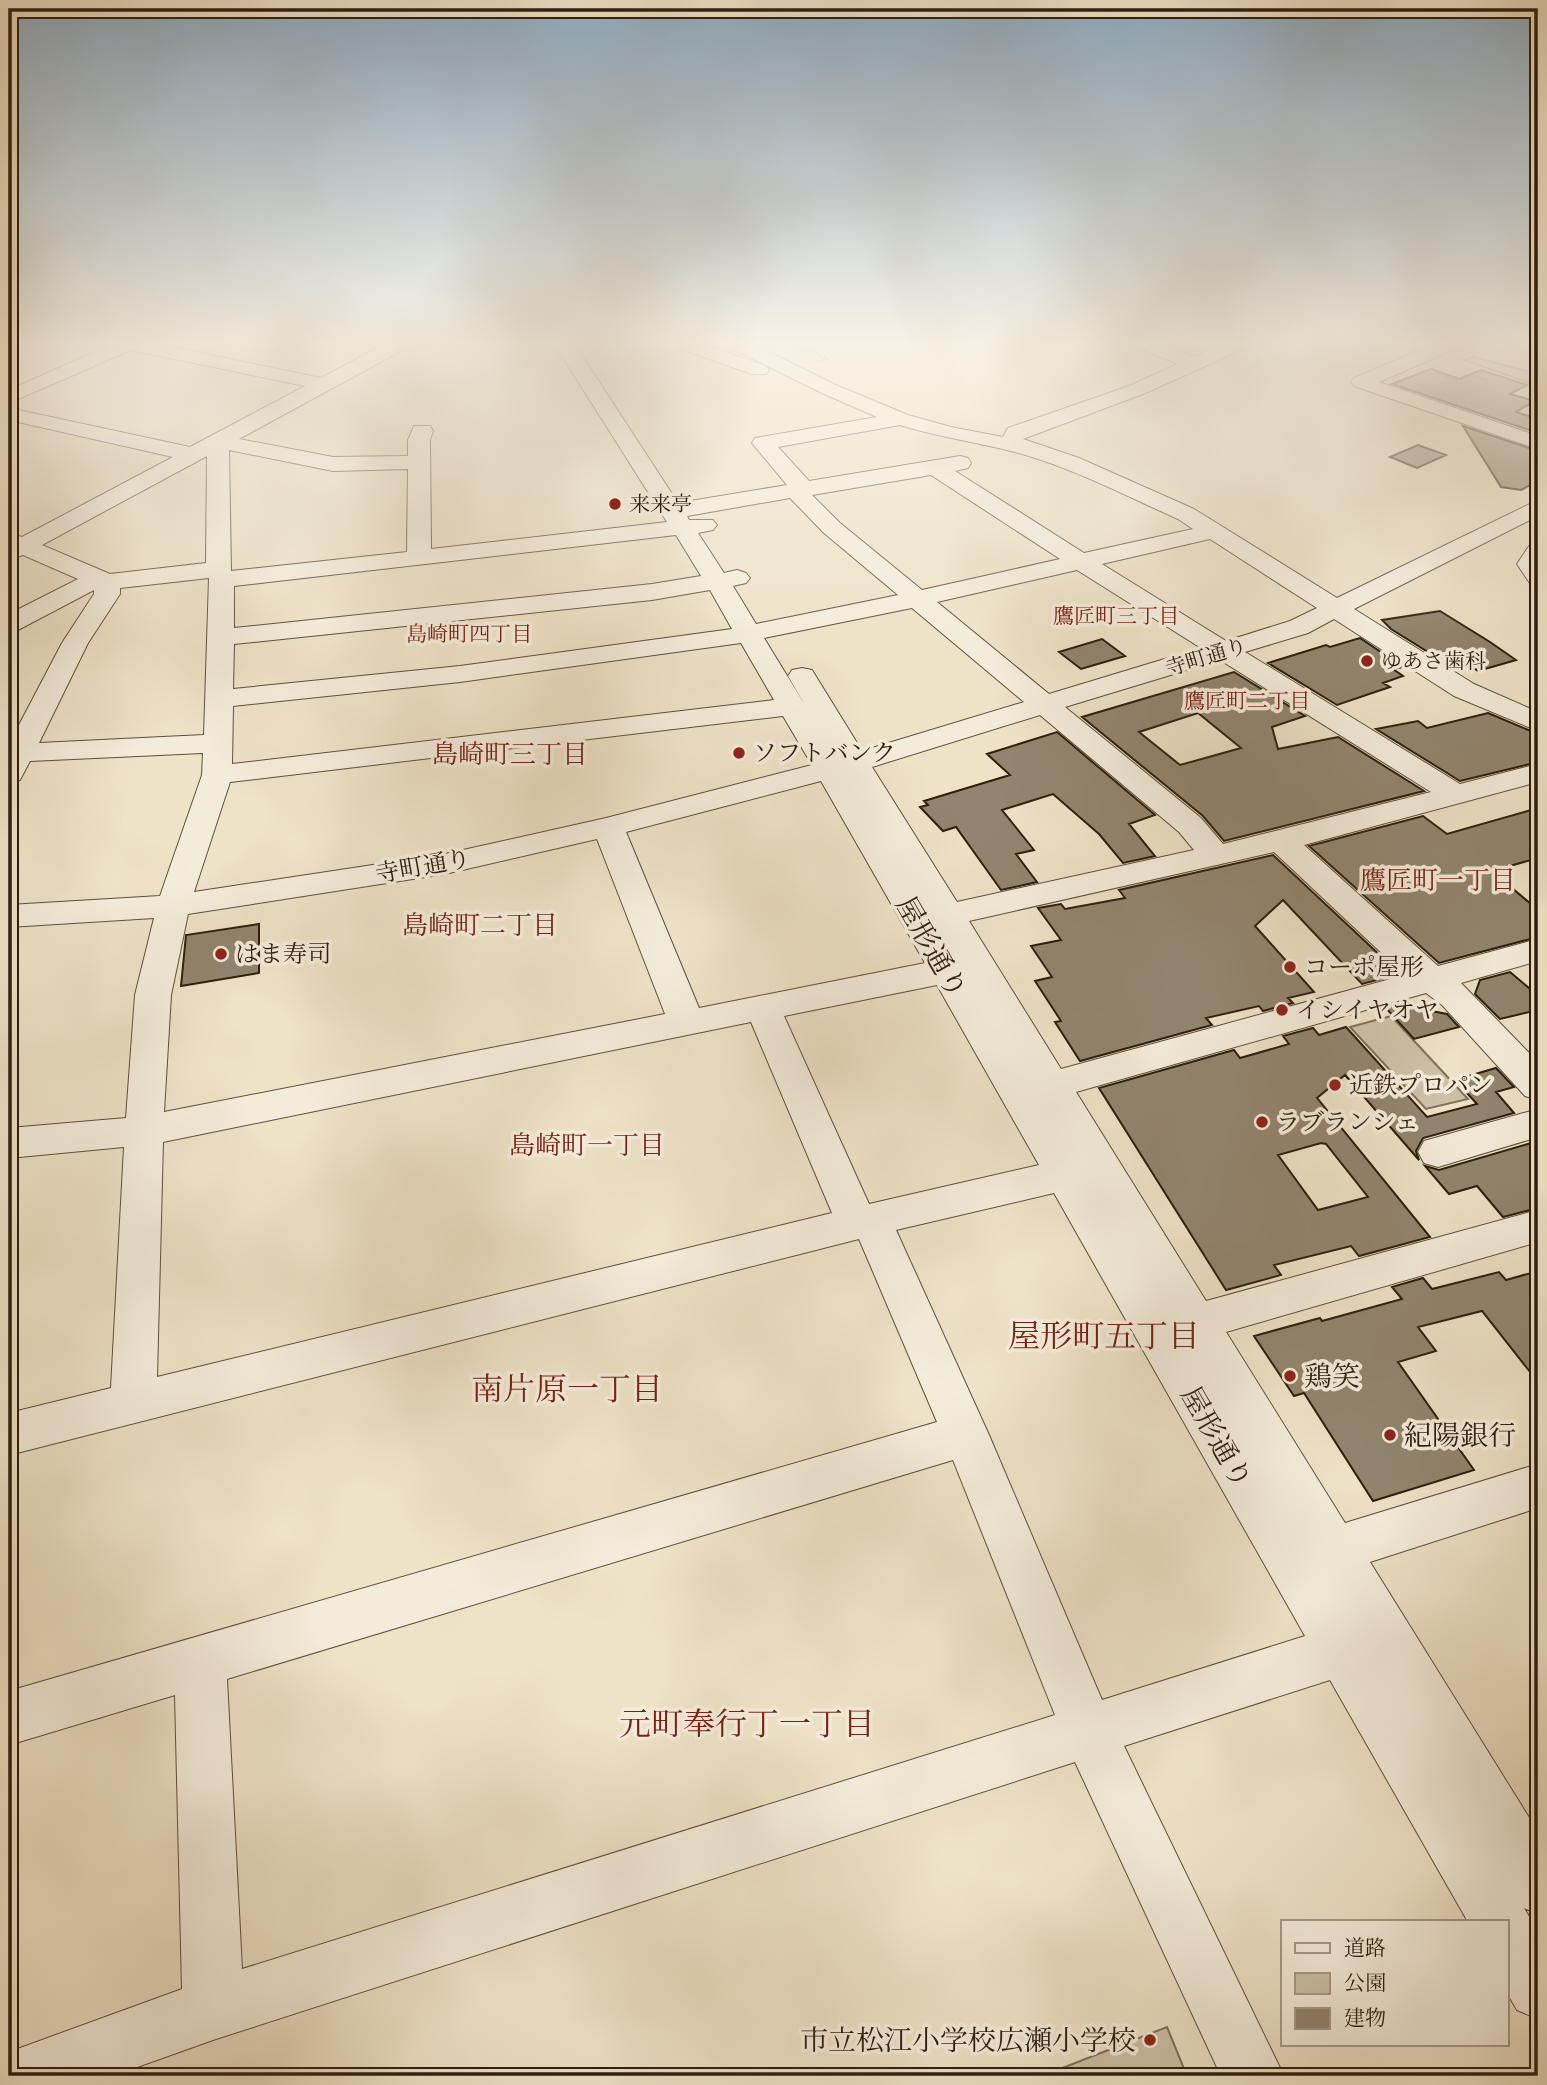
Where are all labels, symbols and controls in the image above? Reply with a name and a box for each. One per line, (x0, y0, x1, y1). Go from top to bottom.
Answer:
place label: 来来亭 (629, 491, 692, 518)
marker: 来来亭 (607, 496, 623, 512)
district label: 鷹匠町三丁目 (1053, 603, 1179, 630)
district label: 島崎町四丁目 (406, 621, 532, 648)
street label: 寺町通り (1162, 632, 1250, 683)
place label: ゆあさ歯科 (1381, 648, 1486, 675)
marker: ゆあさ歯科 (1359, 653, 1375, 669)
district label: 鷹匠町二丁目 (1184, 688, 1310, 715)
place label: ソフトバンク (753, 738, 896, 769)
district label: 島崎町三丁目 (432, 739, 588, 771)
marker: ソフトバンク (731, 745, 747, 761)
street label: 寺町通り (373, 843, 473, 890)
district label: 鷹匠町一丁目 (1360, 865, 1516, 897)
street label: 屋形通り (888, 890, 974, 1005)
district label: 島崎町二丁目 (402, 910, 558, 942)
place label: はま寿司 (235, 939, 331, 970)
marker: はま寿司 (213, 946, 229, 962)
place label: コーポ屋形 (1304, 952, 1424, 983)
marker: コーポ屋形 (1282, 959, 1298, 975)
place label: イシイヤオヤ (1296, 995, 1439, 1026)
marker: イシイヤオヤ (1274, 1002, 1290, 1018)
place label: 近鉄プロパン (1349, 1070, 1493, 1101)
marker: 近鉄プロパン (1327, 1077, 1343, 1093)
place label: ラブランシェ (1276, 1107, 1419, 1138)
marker: ラブランシェ (1254, 1114, 1270, 1130)
district label: 島崎町一丁目 (509, 1130, 665, 1162)
district label: 屋形町五丁目 (1008, 1317, 1200, 1357)
place label: 鶏笑 (1304, 1360, 1360, 1395)
marker: 鶏笑 (1282, 1368, 1298, 1384)
district label: 南片原一丁目 (471, 1370, 663, 1410)
street label: 屋形通り (1173, 1380, 1259, 1495)
place label: 紀陽銀行 (1404, 1419, 1516, 1454)
marker: 紀陽銀行 (1382, 1427, 1398, 1443)
district label: 元町奉行丁一丁目 (619, 1705, 875, 1745)
legend (1281, 1920, 1508, 2046)
text: 道路 (1344, 1935, 1386, 1962)
text: 公園 (1344, 1970, 1386, 1997)
text: 建物 (1344, 2005, 1386, 2032)
place label: 市立松江小学校広瀬小学校 (800, 2024, 1136, 2059)
marker: 市立松江小学校広瀬小学校 (1142, 2032, 1158, 2048)

